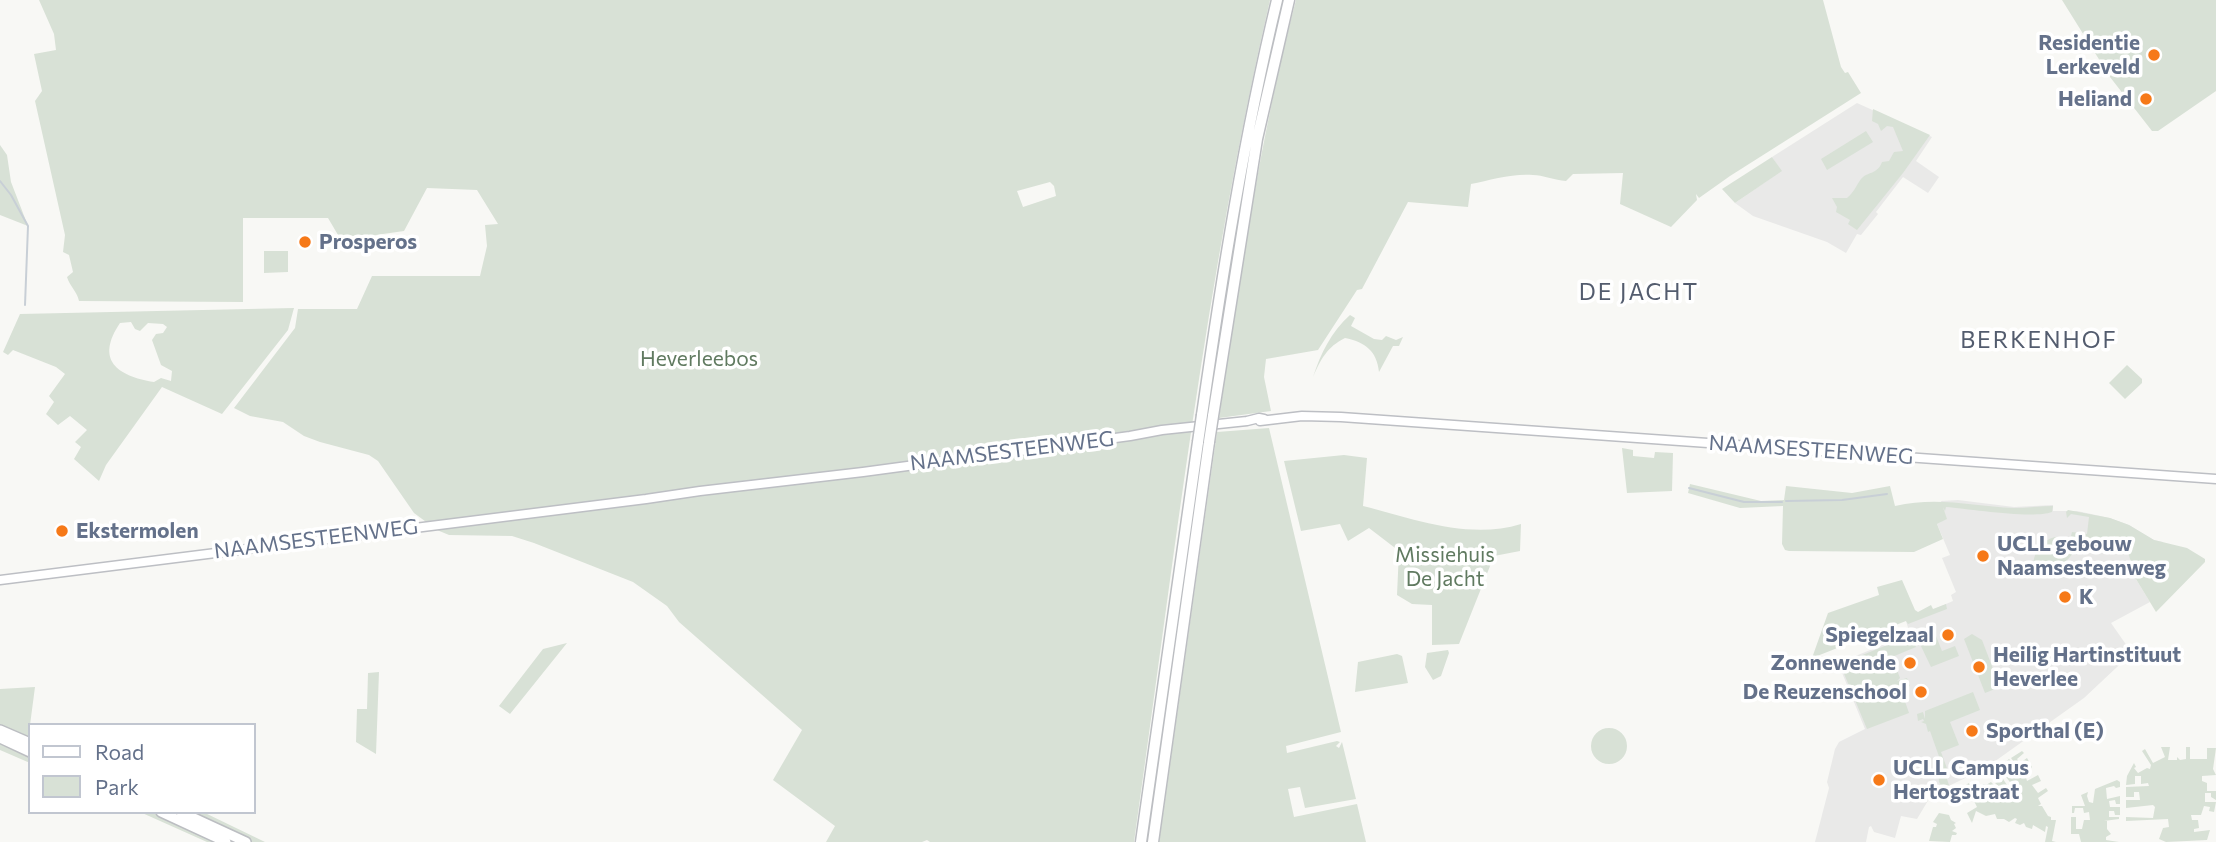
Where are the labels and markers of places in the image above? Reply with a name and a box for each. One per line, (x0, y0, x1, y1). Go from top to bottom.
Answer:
place label: Residentie Lerkeveld (2038, 30, 2140, 80)
marker: Residentie Lerkeveld (2146, 47, 2162, 63)
place label: Heliand (2058, 86, 2132, 112)
marker: Heliand (2138, 91, 2154, 107)
place label: Prosperos (319, 229, 417, 255)
marker: Prosperos (297, 234, 313, 250)
place label: Ekstermolen (76, 518, 199, 544)
marker: Ekstermolen (54, 523, 70, 539)
place label: UCLL gebouw Naamsesteenweg (1997, 531, 2166, 581)
marker: UCLL gebouw Naamsesteenweg (1975, 548, 1991, 564)
place label: K (2079, 584, 2094, 610)
marker: K (2057, 589, 2073, 605)
place label: Spiegelzaal (1825, 622, 1934, 648)
marker: Spiegelzaal (1940, 627, 1956, 643)
place label: Heilig Hartinstituut Heverlee (1993, 642, 2181, 692)
place label: Zonnewende (1770, 650, 1896, 676)
marker: Zonnewende (1902, 655, 1918, 671)
marker: Heilig Hartinstituut Heverlee (1971, 659, 1987, 675)
place label: De Reuzenschool (1743, 679, 1907, 705)
marker: De Reuzenschool (1913, 684, 1929, 700)
place label: Sporthal (E) (1986, 718, 2104, 744)
marker: Sporthal (E) (1964, 723, 1980, 739)
place label: UCLL Campus Hertogstraat (1893, 755, 2029, 805)
marker: UCLL Campus Hertogstraat (1871, 772, 1887, 788)

